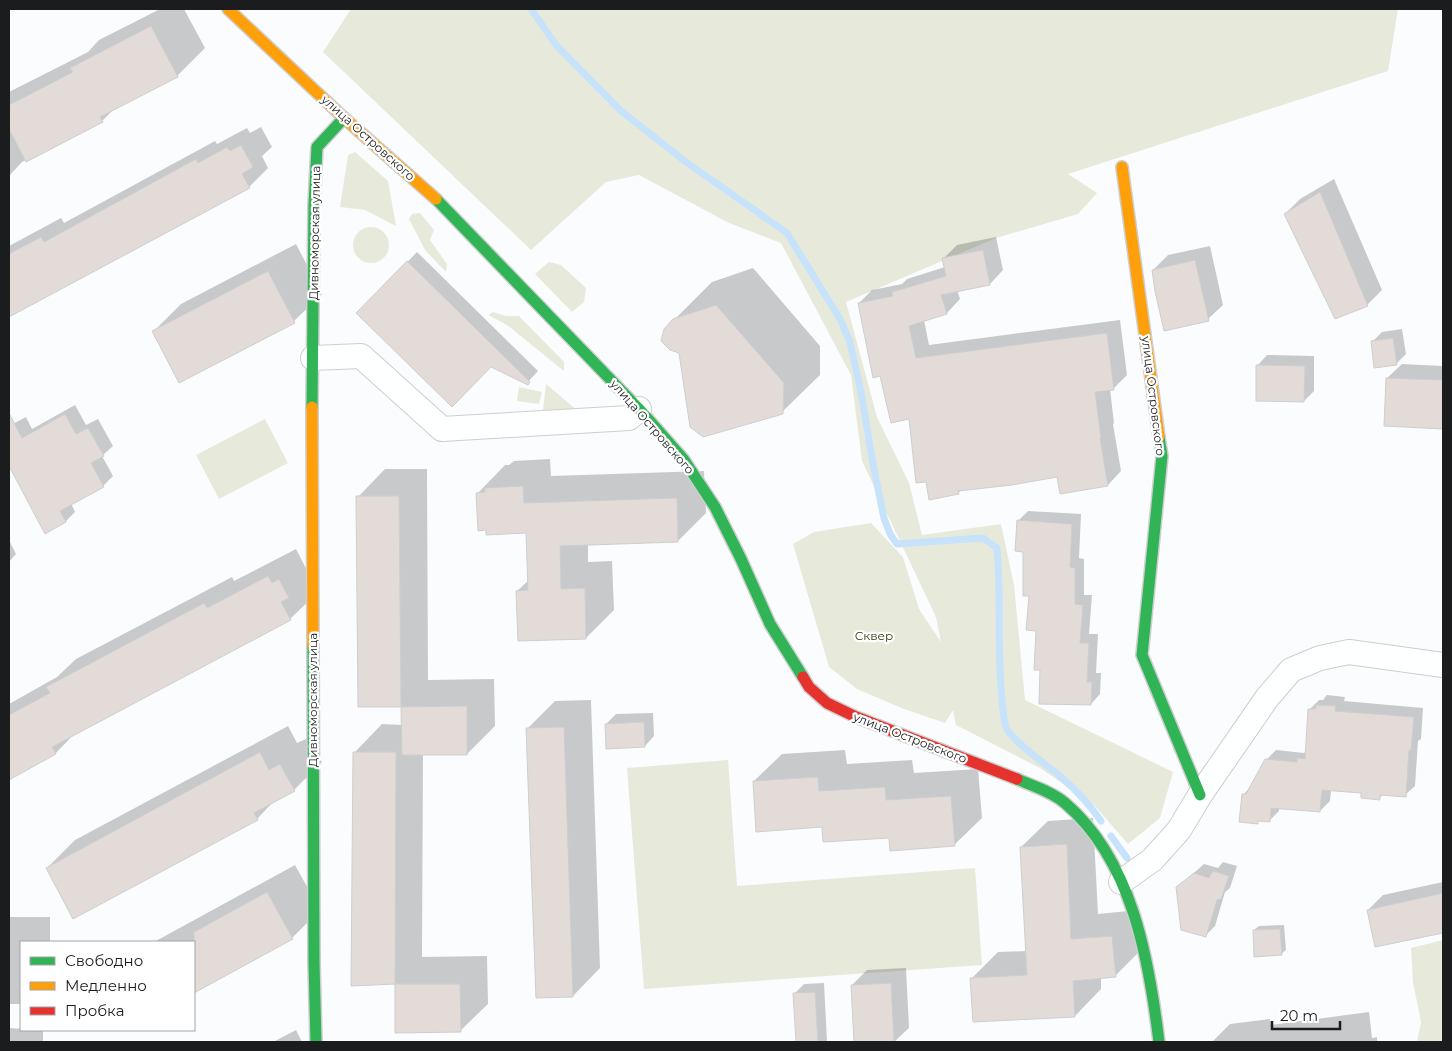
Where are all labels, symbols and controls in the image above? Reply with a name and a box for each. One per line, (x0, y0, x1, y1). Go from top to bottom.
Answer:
street label: улица Островского (318, 91, 418, 184)
street label: Дивноморская улица (306, 166, 323, 300)
street label: улица Островского (1139, 334, 1168, 457)
street label: улица Островского (607, 376, 698, 477)
park label: Сквер (855, 628, 893, 643)
street label: Дивноморская улица (305, 633, 320, 767)
street label: улица Островского (850, 709, 969, 766)
legend (20, 941, 195, 1031)
text: Свободно (65, 951, 143, 970)
text: Медленно (65, 976, 147, 995)
scale bar (1272, 998, 1340, 1030)
text: Пробка (65, 1001, 124, 1020)
text: 20 m (1280, 1006, 1318, 1025)

